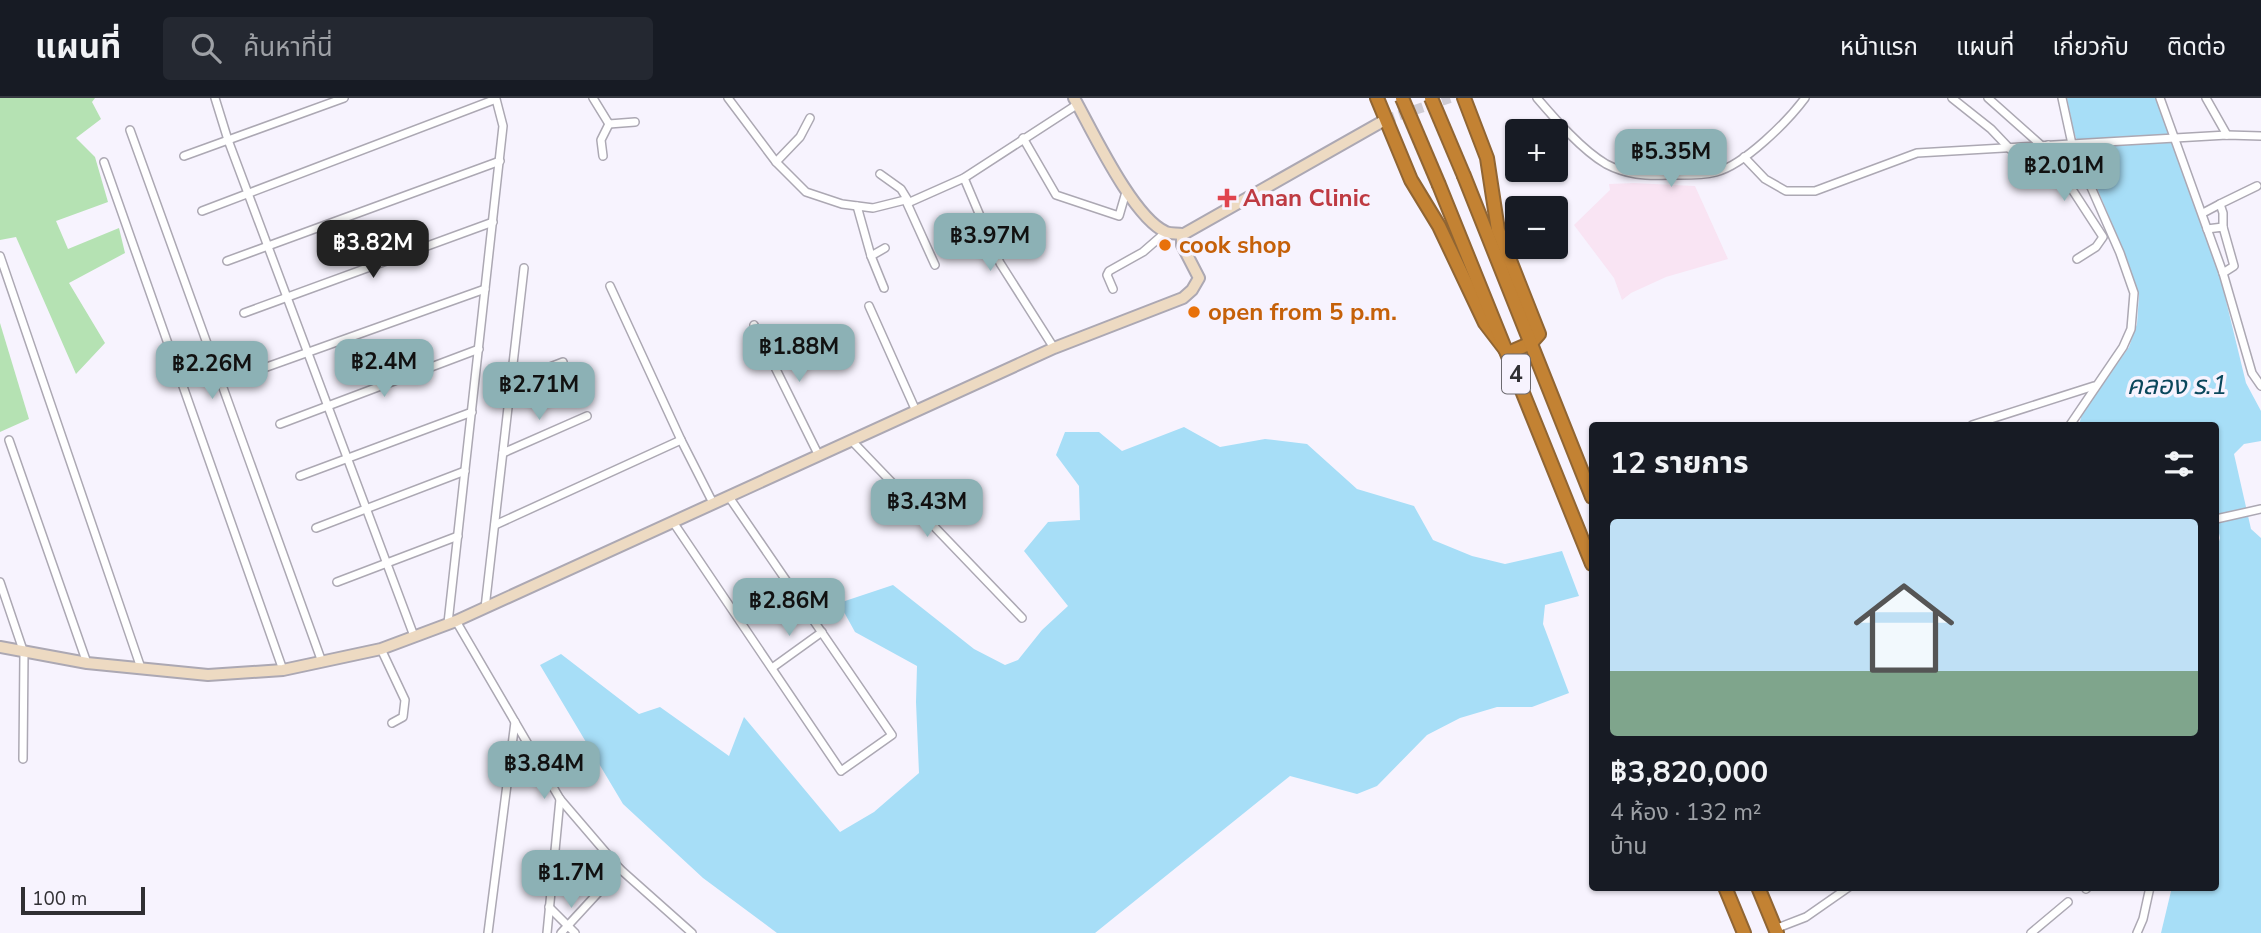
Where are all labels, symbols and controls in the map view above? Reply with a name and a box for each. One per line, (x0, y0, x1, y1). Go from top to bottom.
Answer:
search box (163, 17, 653, 80)
text: แผนที่ (35, 25, 121, 70)
icon: search (187, 29, 225, 67)
text: ค้นหาที่นี่ (243, 30, 333, 65)
text: หน้าแรก (1840, 31, 1918, 63)
text: แผนที่ (1956, 31, 2014, 63)
text: เกี่ยวกับ (2052, 31, 2129, 63)
text: ติดต่อ (2167, 31, 2226, 63)
map controls (1505, 119, 1568, 259)
button: + (1505, 119, 1568, 182)
pin: ฿5.35M (1614, 130, 1728, 189)
text: ฿5.35M (1631, 136, 1711, 167)
pin: ฿2.01M (2007, 144, 2121, 203)
text: ฿2.01M (2024, 150, 2104, 181)
place label: Anan Clinic (1243, 182, 1371, 214)
marker: Anan Clinic (1217, 188, 1237, 208)
button: − (1505, 196, 1568, 259)
pin: ฿3.97M (933, 214, 1047, 273)
pin: ฿3.82M (316, 220, 430, 280)
text: ฿3.97M (950, 220, 1030, 251)
text: ฿3.82M (333, 227, 413, 258)
place label: cook shop (1179, 229, 1291, 261)
marker: cook shop (1157, 237, 1173, 253)
place label: open from 5 p.m. (1208, 296, 1397, 328)
marker: open from 5 p.m. (1186, 304, 1202, 320)
pin: ฿1.88M (742, 324, 856, 384)
text: ฿1.88M (759, 331, 839, 362)
pin: ฿2.4M (335, 340, 433, 399)
pin: ฿2.26M (155, 342, 269, 401)
text: ฿2.4M (351, 346, 417, 377)
text: ฿2.26M (172, 348, 252, 379)
road number: 4 (1502, 354, 1530, 394)
pin: ฿2.71M (482, 362, 596, 422)
water label: คลอง ร.1 (2127, 368, 2227, 403)
text: ฿2.71M (499, 369, 579, 400)
text: 12 รายการ (1610, 443, 1749, 484)
icon: filters (2160, 445, 2198, 483)
pin: ฿3.43M (870, 480, 984, 539)
text: ฿3.43M (887, 486, 967, 517)
icon: home (1841, 565, 1967, 691)
pin: ฿2.86M (732, 578, 846, 638)
text: ฿2.86M (749, 585, 829, 616)
pin: ฿3.84M (487, 742, 601, 801)
text: ฿3.84M (504, 748, 584, 779)
text: ฿3,820,000 (1610, 752, 1768, 793)
text: 4 ห้อง · 132 m² (1610, 797, 1762, 828)
text: บ้าน (1610, 831, 1647, 862)
pin: ฿1.7M (522, 850, 620, 910)
text: ฿1.7M (538, 857, 604, 888)
scale bar (21, 884, 145, 916)
text: 100 m (32, 886, 87, 912)

